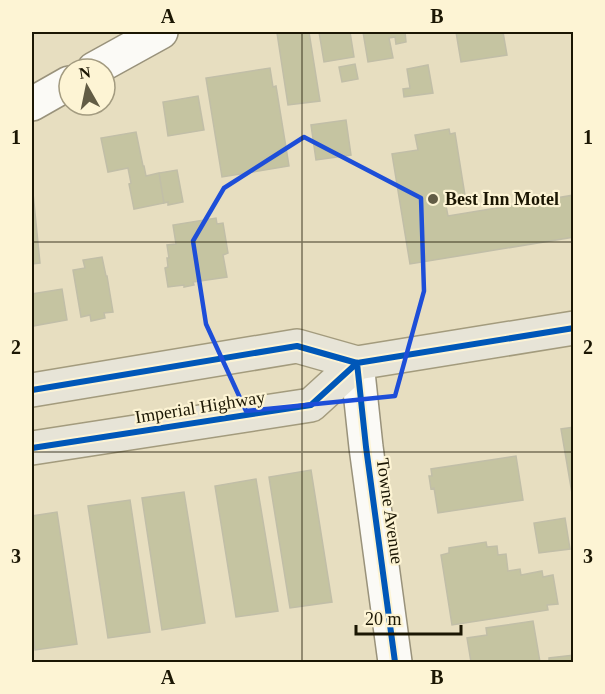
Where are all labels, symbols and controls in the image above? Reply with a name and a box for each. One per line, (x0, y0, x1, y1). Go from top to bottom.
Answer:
text: A (161, 5, 176, 27)
text: B (430, 5, 444, 27)
north arrow (57, 57, 117, 117)
text: N (78, 63, 92, 82)
text: 1 (11, 126, 21, 148)
text: 1 (583, 126, 593, 148)
place label: Best Inn Motel (445, 189, 559, 209)
marker: Best Inn Motel (426, 192, 440, 206)
text: 2 (11, 336, 21, 358)
text: 2 (583, 336, 593, 358)
street label: Imperial Highway (134, 387, 266, 427)
street label: Towne Avenue (373, 457, 407, 565)
text: 3 (11, 545, 21, 567)
text: 3 (583, 545, 593, 567)
scale bar (356, 598, 461, 636)
text: 20 m (365, 609, 402, 629)
text: A (161, 666, 176, 688)
text: B (430, 666, 444, 688)

